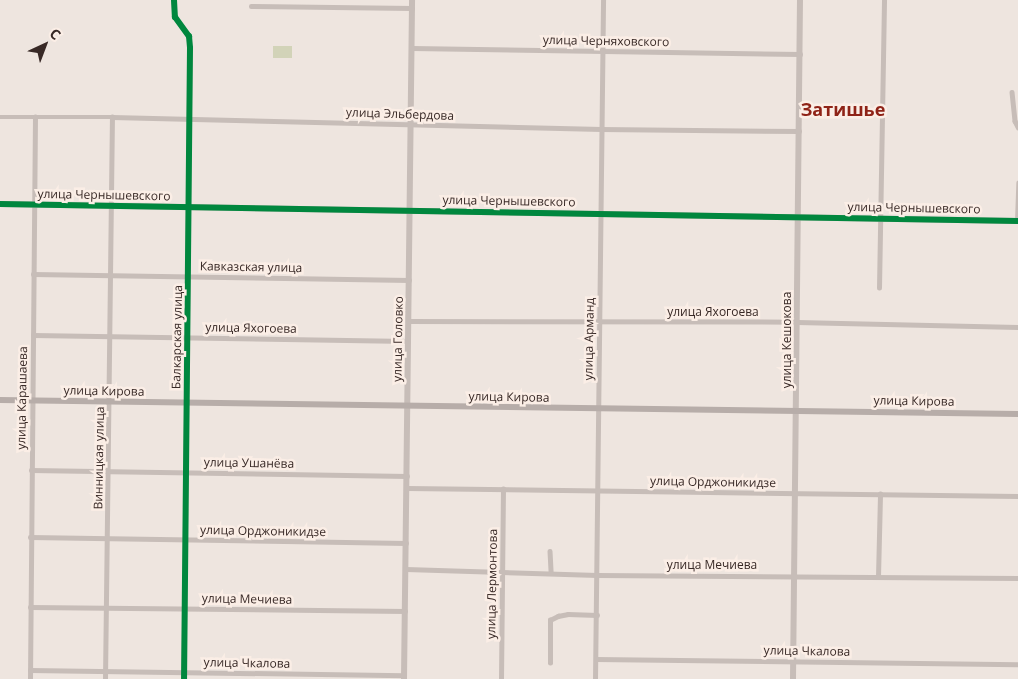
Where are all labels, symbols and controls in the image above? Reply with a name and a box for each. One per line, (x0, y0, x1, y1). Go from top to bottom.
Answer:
north arrow (20, 20, 70, 70)
text: С (46, 24, 65, 44)
street label: улица Черняховского (543, 33, 669, 49)
district label: Затишье (801, 98, 885, 120)
street label: улица Эльбердова (346, 105, 454, 123)
street label: улица Чернышевского (37, 187, 171, 203)
street label: улица Чернышевского (442, 193, 576, 209)
street label: улица Чернышевского (847, 200, 981, 216)
street label: Кавказская улица (200, 259, 302, 275)
street label: Балкарская улица (169, 285, 185, 389)
street label: улица Кешокова (780, 292, 794, 388)
street label: улица Головко (390, 296, 406, 382)
street label: улица Арманд (581, 298, 597, 380)
street label: улица Яхогоева (667, 305, 759, 319)
street label: улица Яхогоева (205, 320, 297, 336)
street label: улица Карашаева (14, 346, 30, 450)
street label: улица Кирова (63, 383, 145, 399)
street label: улица Кирова (468, 389, 550, 405)
street label: улица Кирова (873, 393, 955, 409)
street label: Винницкая улица (91, 406, 107, 510)
street label: улица Ушанёва (204, 455, 294, 471)
street label: улица Орджоникидзе (650, 474, 776, 490)
street label: улица Орджоникидзе (200, 523, 326, 539)
street label: улица Лермонтова (484, 529, 500, 639)
street label: улица Мечиева (667, 558, 757, 572)
street label: улица Мечиева (202, 591, 292, 607)
street label: улица Чкалова (764, 643, 850, 659)
street label: улица Чкалова (204, 655, 290, 671)

